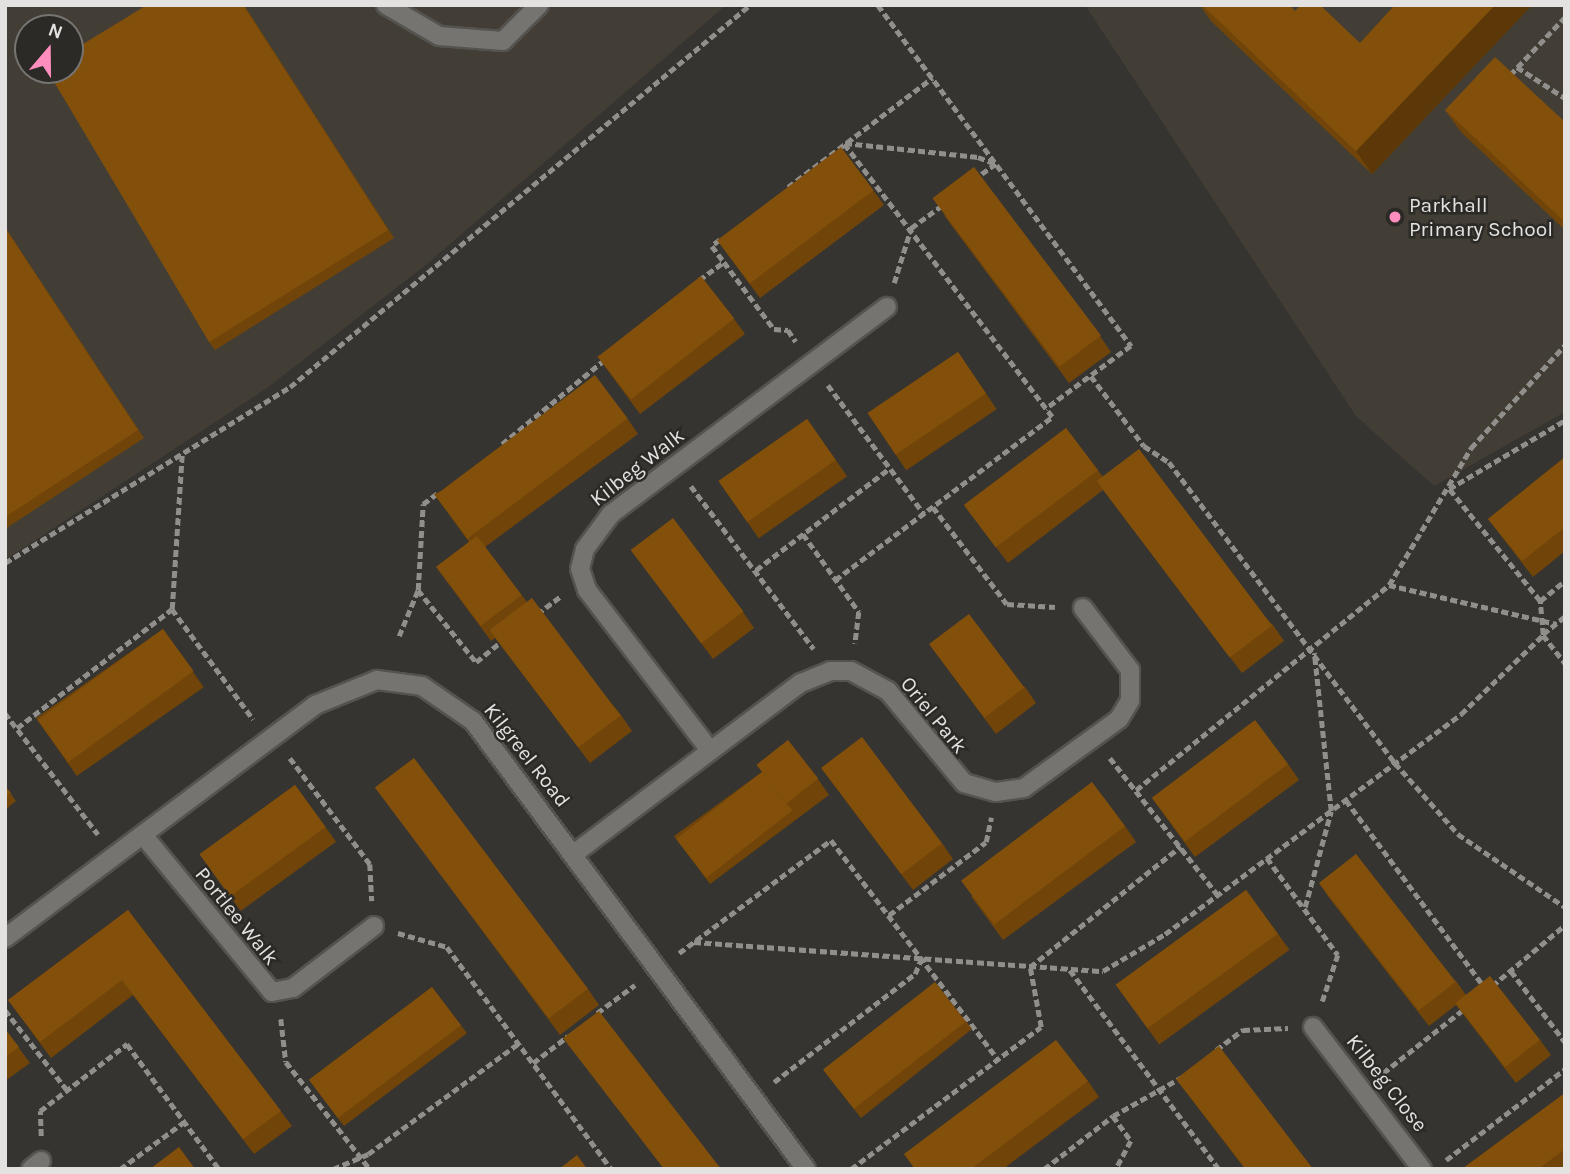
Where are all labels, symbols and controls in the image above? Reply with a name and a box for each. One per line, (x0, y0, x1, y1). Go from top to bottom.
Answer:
north arrow (14, 14, 84, 84)
text: N (45, 18, 66, 44)
place label: Parkhall Primary School (1409, 192, 1553, 242)
marker: Parkhall Primary School (1387, 209, 1403, 225)
street label: Kilbeg Walk (585, 422, 689, 512)
street label: Oriel Park (895, 671, 973, 759)
street label: Kilgreel Road (479, 698, 575, 812)
street label: Portlee Walk (190, 862, 284, 970)
street label: Kilbeg Close (1341, 1029, 1433, 1137)

